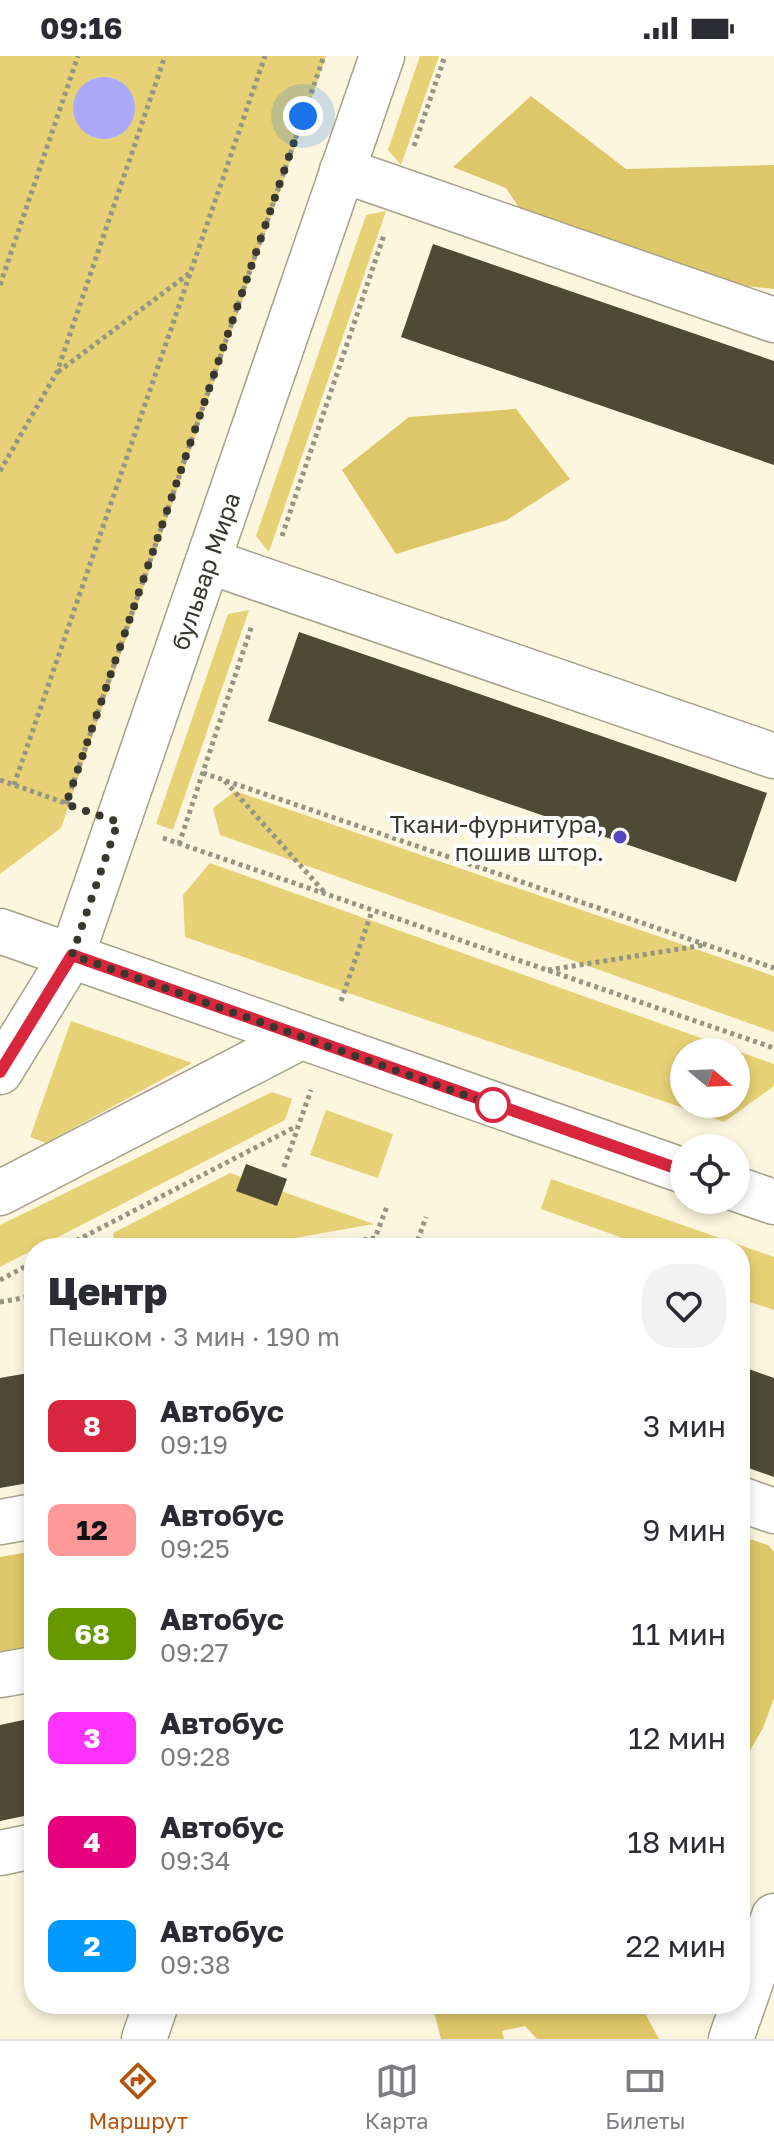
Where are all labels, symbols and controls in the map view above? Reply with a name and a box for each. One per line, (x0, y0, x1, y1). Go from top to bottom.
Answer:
text: 09:16 (40, 10, 123, 46)
your location (283, 96, 323, 136)
street label: бульвар Мира (164, 488, 246, 654)
place label: Ткани-фурнитура, пошив штор. (390, 809, 604, 866)
marker: Ткани-фурнитура, пошив штор. (611, 828, 629, 846)
north arrow (670, 1038, 750, 1118)
map controls (670, 1038, 750, 1214)
unlabelled marker (476, 1088, 510, 1122)
button: locate (670, 1134, 750, 1214)
button: heart (642, 1264, 726, 1348)
text: Центр (48, 1268, 167, 1313)
text: Пешком · 3 мин · 190 m (48, 1321, 340, 1352)
text: Автобус (160, 1393, 284, 1429)
text: 3 мин (643, 1408, 726, 1444)
text: 8 (83, 1409, 101, 1442)
text: 09:19 (160, 1429, 228, 1460)
text: Автобус (160, 1497, 284, 1533)
text: 9 мин (642, 1512, 726, 1548)
text: 12 (76, 1513, 108, 1546)
text: 09:25 (160, 1533, 230, 1564)
text: Автобус (160, 1601, 284, 1637)
text: 11 мин (631, 1616, 726, 1652)
text: 68 (74, 1617, 110, 1650)
text: 09:27 (160, 1637, 229, 1668)
text: Автобус (160, 1705, 284, 1741)
text: 12 мин (628, 1720, 726, 1756)
text: 3 (83, 1721, 101, 1754)
text: 09:28 (160, 1741, 231, 1772)
text: Автобус (160, 1809, 284, 1845)
text: 18 мин (627, 1824, 726, 1860)
text: 4 (83, 1825, 101, 1858)
text: 09:34 (160, 1845, 231, 1876)
text: Автобус (160, 1913, 284, 1949)
text: 22 мин (626, 1928, 726, 1964)
text: 2 (83, 1929, 101, 1962)
text: 09:38 (160, 1949, 231, 1980)
tab: Маршрут (88, 2059, 188, 2134)
tab: Карта (365, 2059, 428, 2134)
tab: Билеты (605, 2059, 686, 2134)

